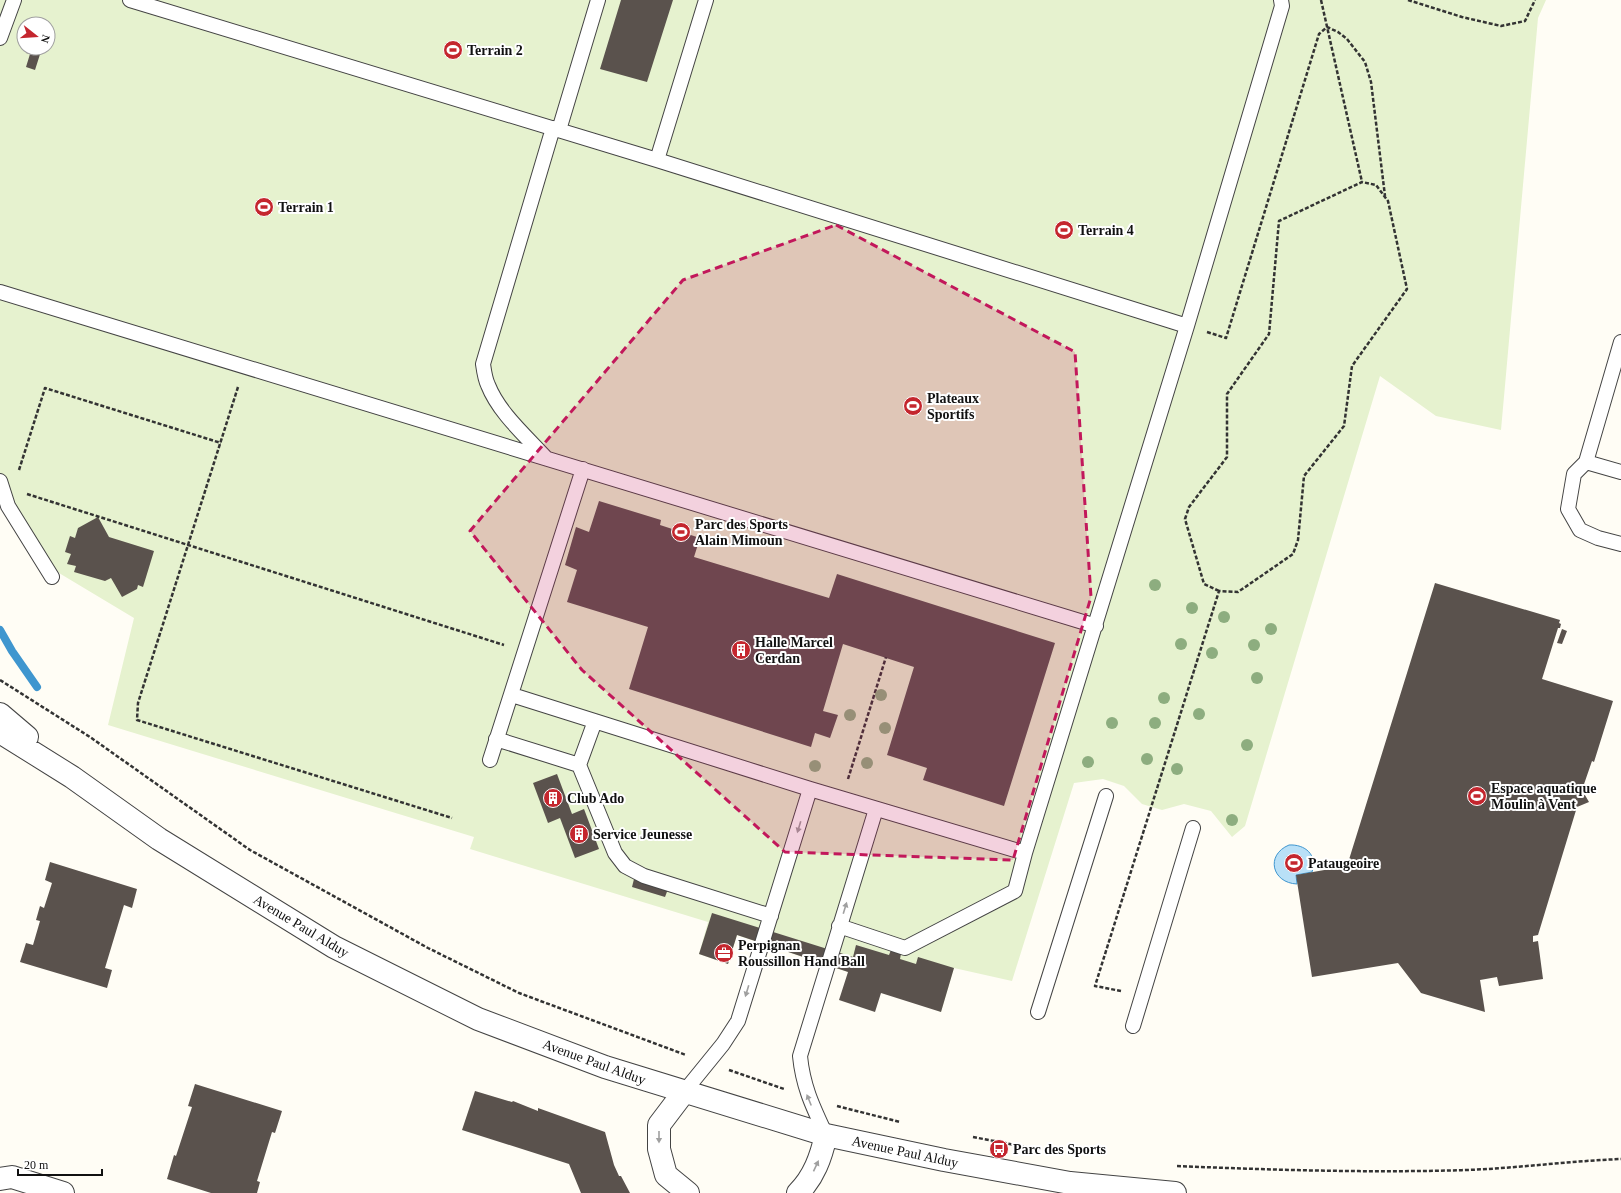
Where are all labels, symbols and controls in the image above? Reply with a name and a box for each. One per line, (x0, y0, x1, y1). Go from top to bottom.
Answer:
north arrow (16, 16, 56, 56)
text: N (39, 33, 52, 45)
sports icon: Terrain 2 (442, 39, 464, 61)
place label: Terrain 2 (467, 43, 523, 58)
sports icon: Terrain 1 (253, 196, 275, 218)
place label: Terrain 1 (278, 200, 334, 215)
sports icon: Terrain 4 (1053, 219, 1075, 241)
place label: Terrain 4 (1078, 223, 1134, 238)
place label: Plateaux Sportifs (927, 391, 979, 422)
sports icon: Plateaux Sportifs (902, 395, 924, 417)
place label: Parc des Sports Alain Mimoun (695, 517, 789, 548)
sports icon: Parc des Sports Alain Mimoun (670, 521, 692, 543)
place label: Halle Marcel Cerdan (755, 635, 833, 666)
building icon: Halle Marcel Cerdan (730, 639, 752, 661)
place label: Espace aquatique Moulin à Vent (1491, 781, 1596, 812)
sports icon: Espace aquatique Moulin à Vent (1466, 785, 1488, 807)
building icon: Club Ado (542, 787, 564, 809)
place label: Club Ado (567, 791, 624, 806)
one-way arrow (796, 821, 802, 833)
building icon: Service Jeunesse (568, 823, 590, 845)
place label: Service Jeunesse (593, 827, 692, 842)
sports icon: Pataugeoire (1283, 852, 1305, 874)
place label: Pataugeoire (1308, 856, 1379, 871)
street label: Avenue Paul Alduy (251, 892, 351, 960)
one-way arrow (842, 901, 848, 913)
place label: Perpignan Roussillon Hand Ball (738, 938, 865, 969)
office icon: Perpignan Roussillon Hand Ball (713, 942, 735, 964)
one-way arrow (744, 985, 750, 997)
street label: Avenue Paul Alduy (540, 1036, 648, 1088)
one-way arrow (806, 1093, 812, 1105)
one-way arrow (656, 1131, 662, 1144)
street label: Avenue Paul Alduy (850, 1133, 960, 1171)
bus stop icon: Parc des Sports (988, 1138, 1010, 1160)
place label: Parc des Sports (1013, 1142, 1107, 1157)
scale bar (18, 1151, 102, 1177)
text: 20 m (24, 1158, 49, 1172)
one-way arrow (813, 1161, 819, 1172)

